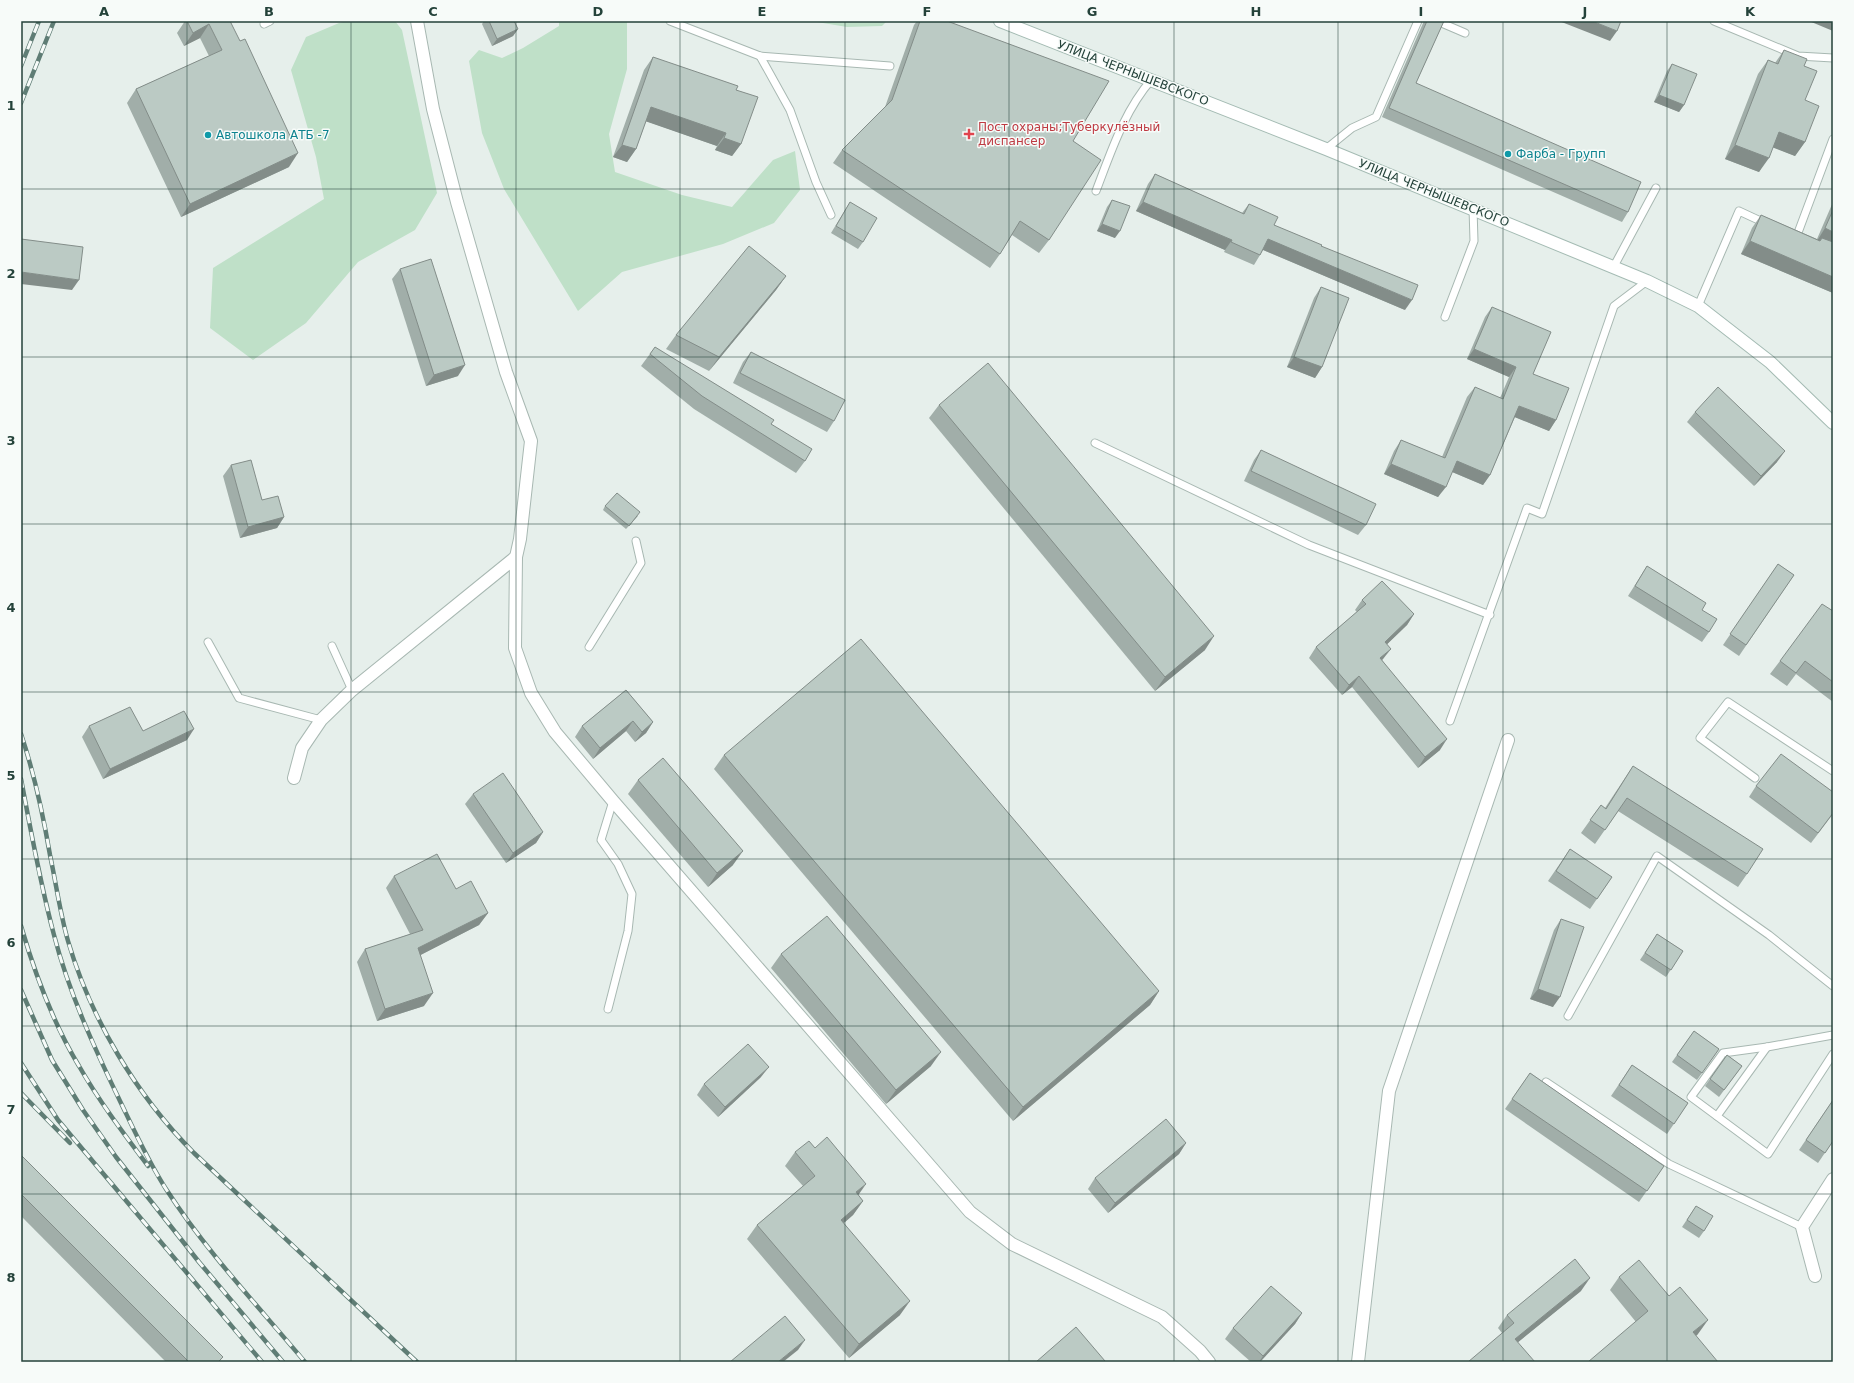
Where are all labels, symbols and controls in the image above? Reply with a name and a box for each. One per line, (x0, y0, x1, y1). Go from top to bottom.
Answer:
text: A (99, 4, 109, 19)
text: B (264, 4, 274, 19)
text: C (428, 4, 438, 19)
text: D (593, 4, 604, 19)
text: E (758, 4, 766, 19)
text: F (923, 4, 931, 19)
text: G (1087, 4, 1097, 19)
text: H (1251, 4, 1261, 19)
text: I (1419, 4, 1423, 19)
text: J (1582, 4, 1587, 19)
text: K (1745, 4, 1756, 19)
street label: УЛИЦА ЧЕРНЫШЕВСКОГО (1055, 38, 1211, 108)
text: 1 (6, 98, 16, 113)
place label: Пост охраны;Туберкулёзный диспансер (978, 120, 1160, 148)
place label: Автошкола АТБ -7 (216, 128, 330, 142)
marker: Пост охраны;Туберкулёзный диспансер (963, 128, 975, 140)
marker: Автошкола АТБ -7 (203, 130, 213, 140)
place label: Фарба - Групп (1516, 147, 1606, 161)
marker: Фарба - Групп (1503, 149, 1513, 159)
street label: УЛИЦА ЧЕРНЫШЕВСКОГО (1357, 156, 1511, 230)
text: 2 (6, 266, 16, 281)
text: 3 (6, 433, 16, 448)
text: 4 (6, 600, 16, 615)
text: 5 (6, 768, 16, 783)
text: 6 (6, 935, 16, 950)
text: 7 (6, 1102, 16, 1117)
text: 8 (6, 1270, 16, 1285)

